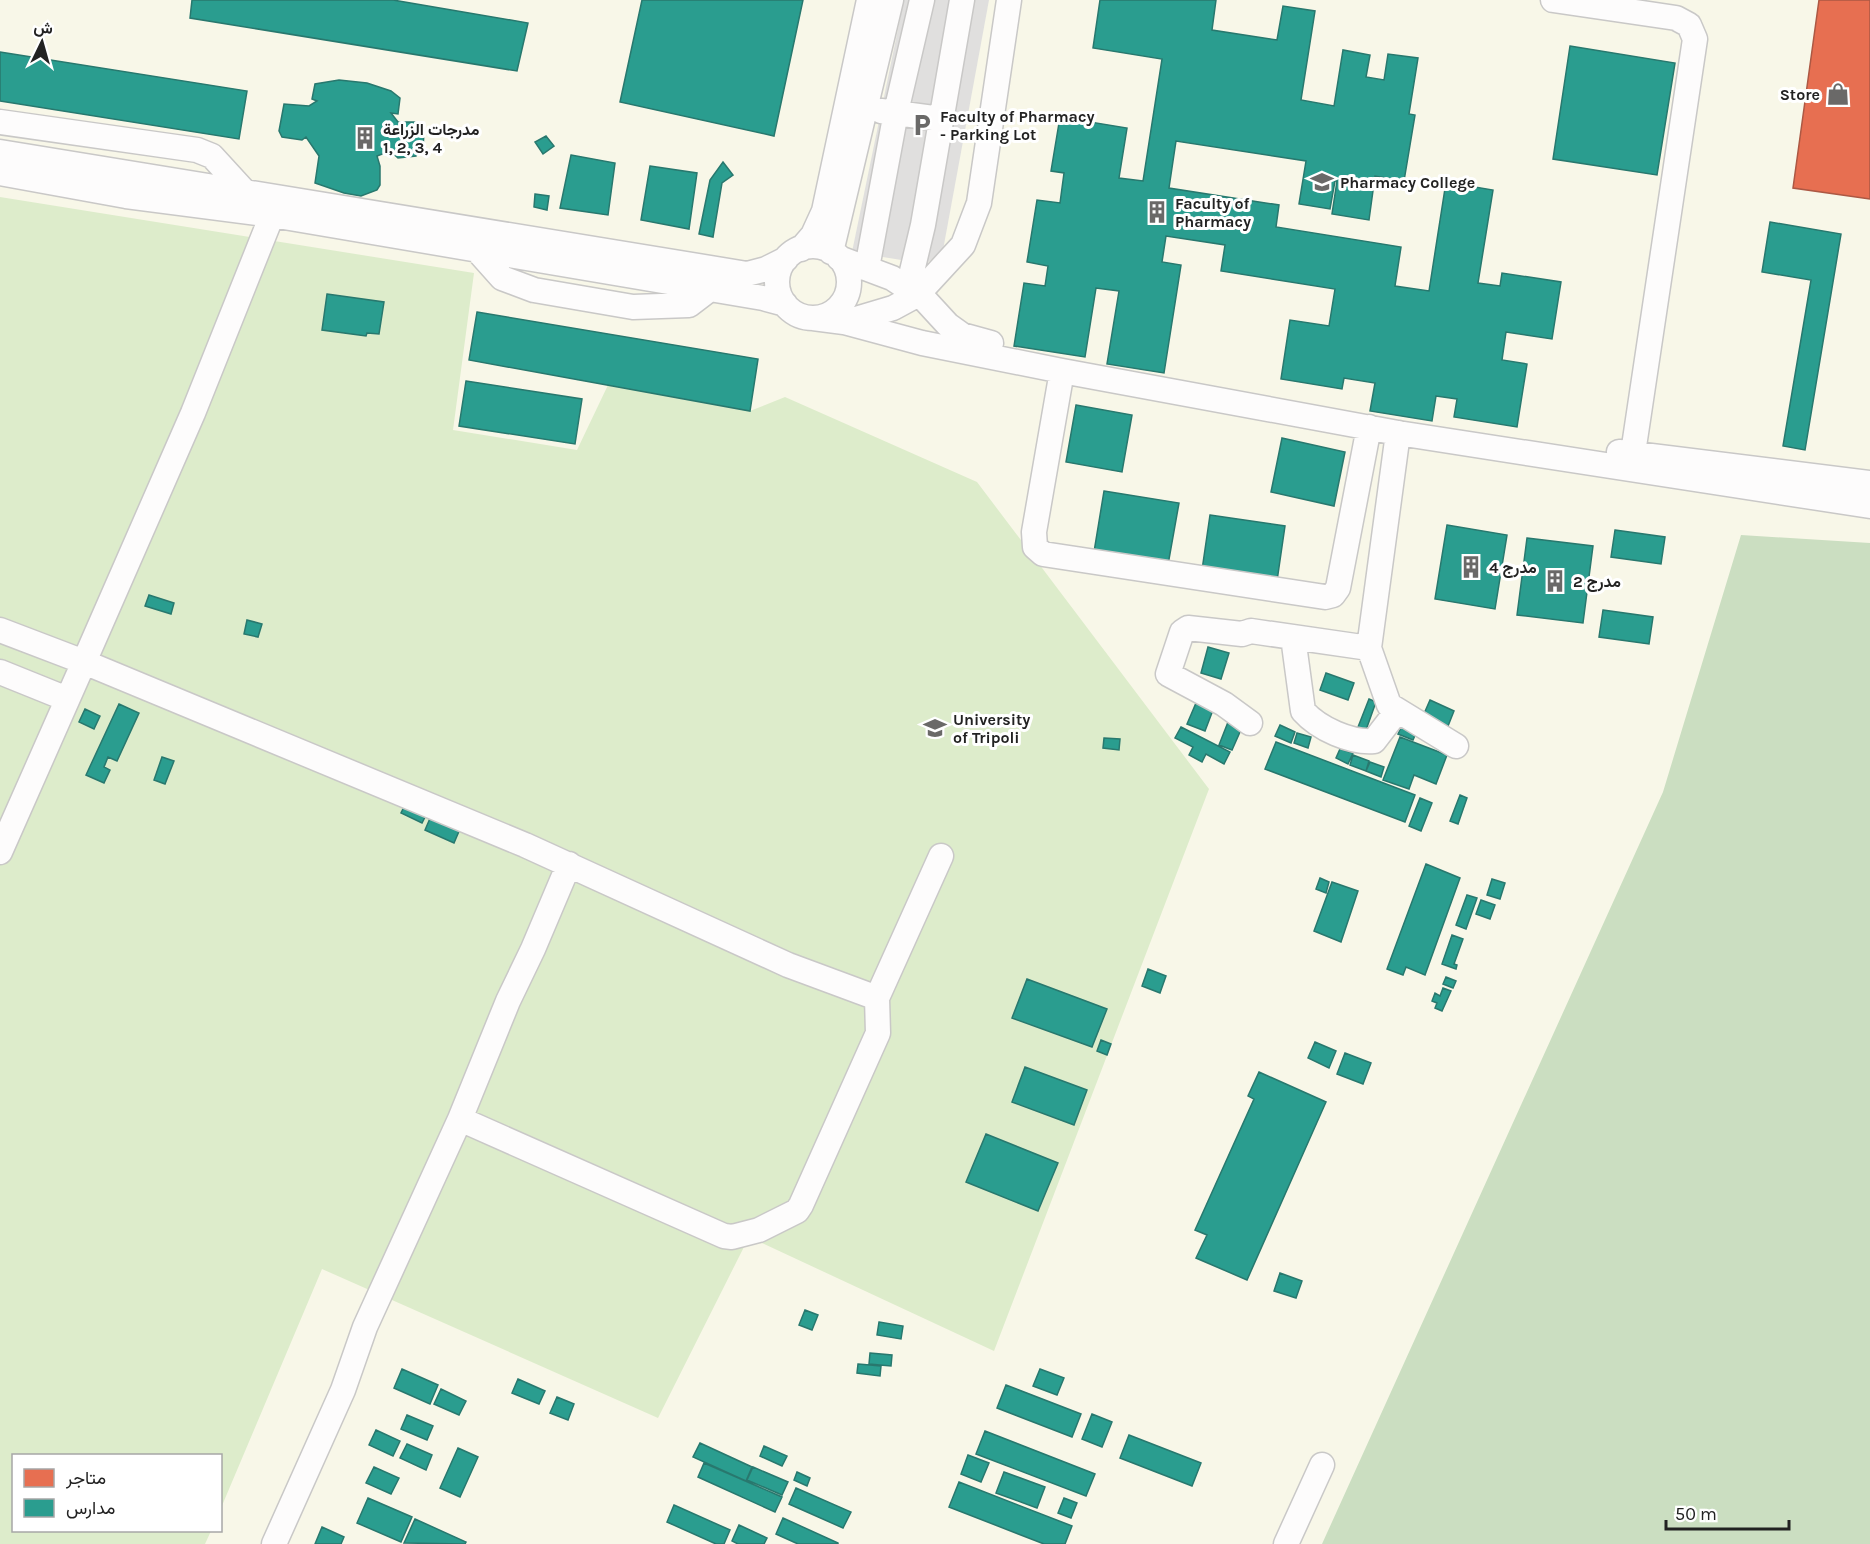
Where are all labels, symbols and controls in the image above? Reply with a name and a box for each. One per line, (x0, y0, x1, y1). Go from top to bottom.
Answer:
north arrow (12, 12, 72, 72)
text: ش (33, 17, 54, 38)
shop icon: Store (1825, 81, 1851, 107)
place label: Store (1780, 85, 1820, 104)
place label: Faculty of Pharmacy - Parking Lot (940, 107, 1094, 144)
parking icon: Faculty of Pharmacy - Parking Lot (909, 112, 935, 138)
place label: مدرجات الزراعة 1, 2, 3, 4 (383, 120, 480, 157)
building icon: مدرجات الزراعة 1, 2, 3, 4 (352, 125, 378, 151)
school or university icon: Pharmacy College (1309, 169, 1335, 195)
place label: Pharmacy College (1340, 173, 1475, 192)
place label: Faculty of Pharmacy (1175, 194, 1251, 231)
building icon: Faculty of Pharmacy (1144, 199, 1170, 225)
building icon: مدرج 4 (1458, 554, 1484, 580)
place label: مدرج 4 (1489, 558, 1537, 578)
building icon: مدرج 2 (1542, 568, 1568, 594)
place label: مدرج 2 (1573, 572, 1621, 592)
place label: University of Tripoli (953, 710, 1030, 747)
school or university icon: University of Tripoli (922, 715, 948, 741)
legend (12, 1454, 222, 1532)
text: متاجر (65, 1467, 106, 1489)
scale bar (1666, 1493, 1789, 1531)
text: مدارس (66, 1497, 115, 1519)
text: 50 m (1675, 1503, 1717, 1525)

